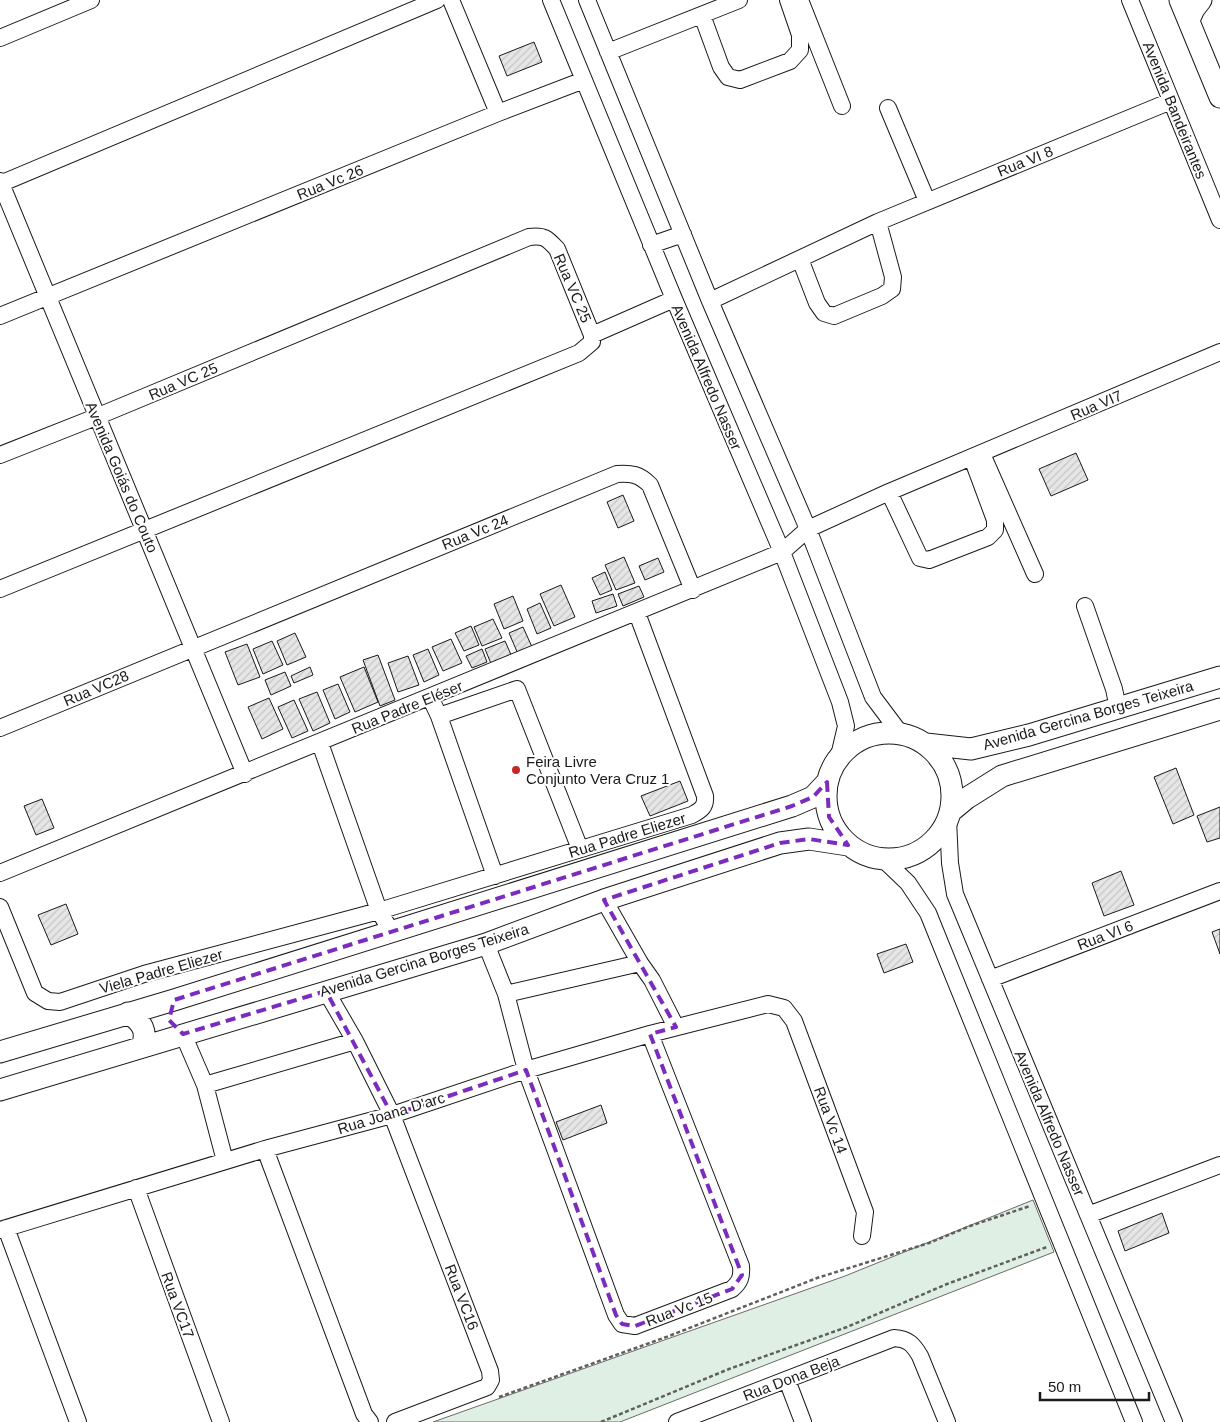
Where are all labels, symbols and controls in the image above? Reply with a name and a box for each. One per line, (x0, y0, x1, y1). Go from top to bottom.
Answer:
street label: Avenida Bandeirantes (1140, 39, 1210, 181)
street label: Rua VI 8 (995, 142, 1055, 180)
street label: Rua Vc 26 (294, 161, 366, 203)
street label: Rua VC 25 (551, 251, 595, 325)
street label: Avenida Alfredo Nasser (669, 302, 745, 452)
street label: Rua VC 25 (146, 359, 220, 403)
street label: Rua VI7 (1068, 387, 1124, 423)
street label: Avenida Goiás do Couto (82, 399, 162, 555)
street label: Rua Vc 24 (439, 511, 511, 553)
street label: Rua VC28 (61, 667, 131, 709)
street label: Rua Padre Eléser (349, 677, 465, 737)
street label: Avenida Gercina Borges Teixeira (981, 677, 1196, 753)
place label: Feira Livre Conjunto Vera Cruz 1 (526, 753, 669, 787)
marker: Feira Livre Conjunto Vera Cruz 1 (510, 764, 522, 776)
street label: Rua Padre Eliezer (566, 809, 688, 861)
street label: Rua VI 6 (1075, 917, 1135, 953)
street label: Avenida Gercina Borges Teixeira (317, 920, 531, 1000)
street label: Viela Padre Eliezer (97, 945, 225, 997)
street label: Avenida Alfredo Nasser (1012, 1048, 1088, 1198)
street label: Rua Vc 14 (811, 1084, 851, 1156)
street label: Rua Joana D'arc (335, 1088, 447, 1137)
street label: Rua VC16 (442, 1262, 482, 1332)
street label: Rua VC17 (158, 1270, 198, 1340)
street label: Rua Vc 15 (643, 1289, 715, 1329)
street label: Rua Dona Beja (740, 1352, 842, 1404)
scale bar (1040, 1370, 1149, 1402)
text: 50 m (1048, 1378, 1081, 1395)

